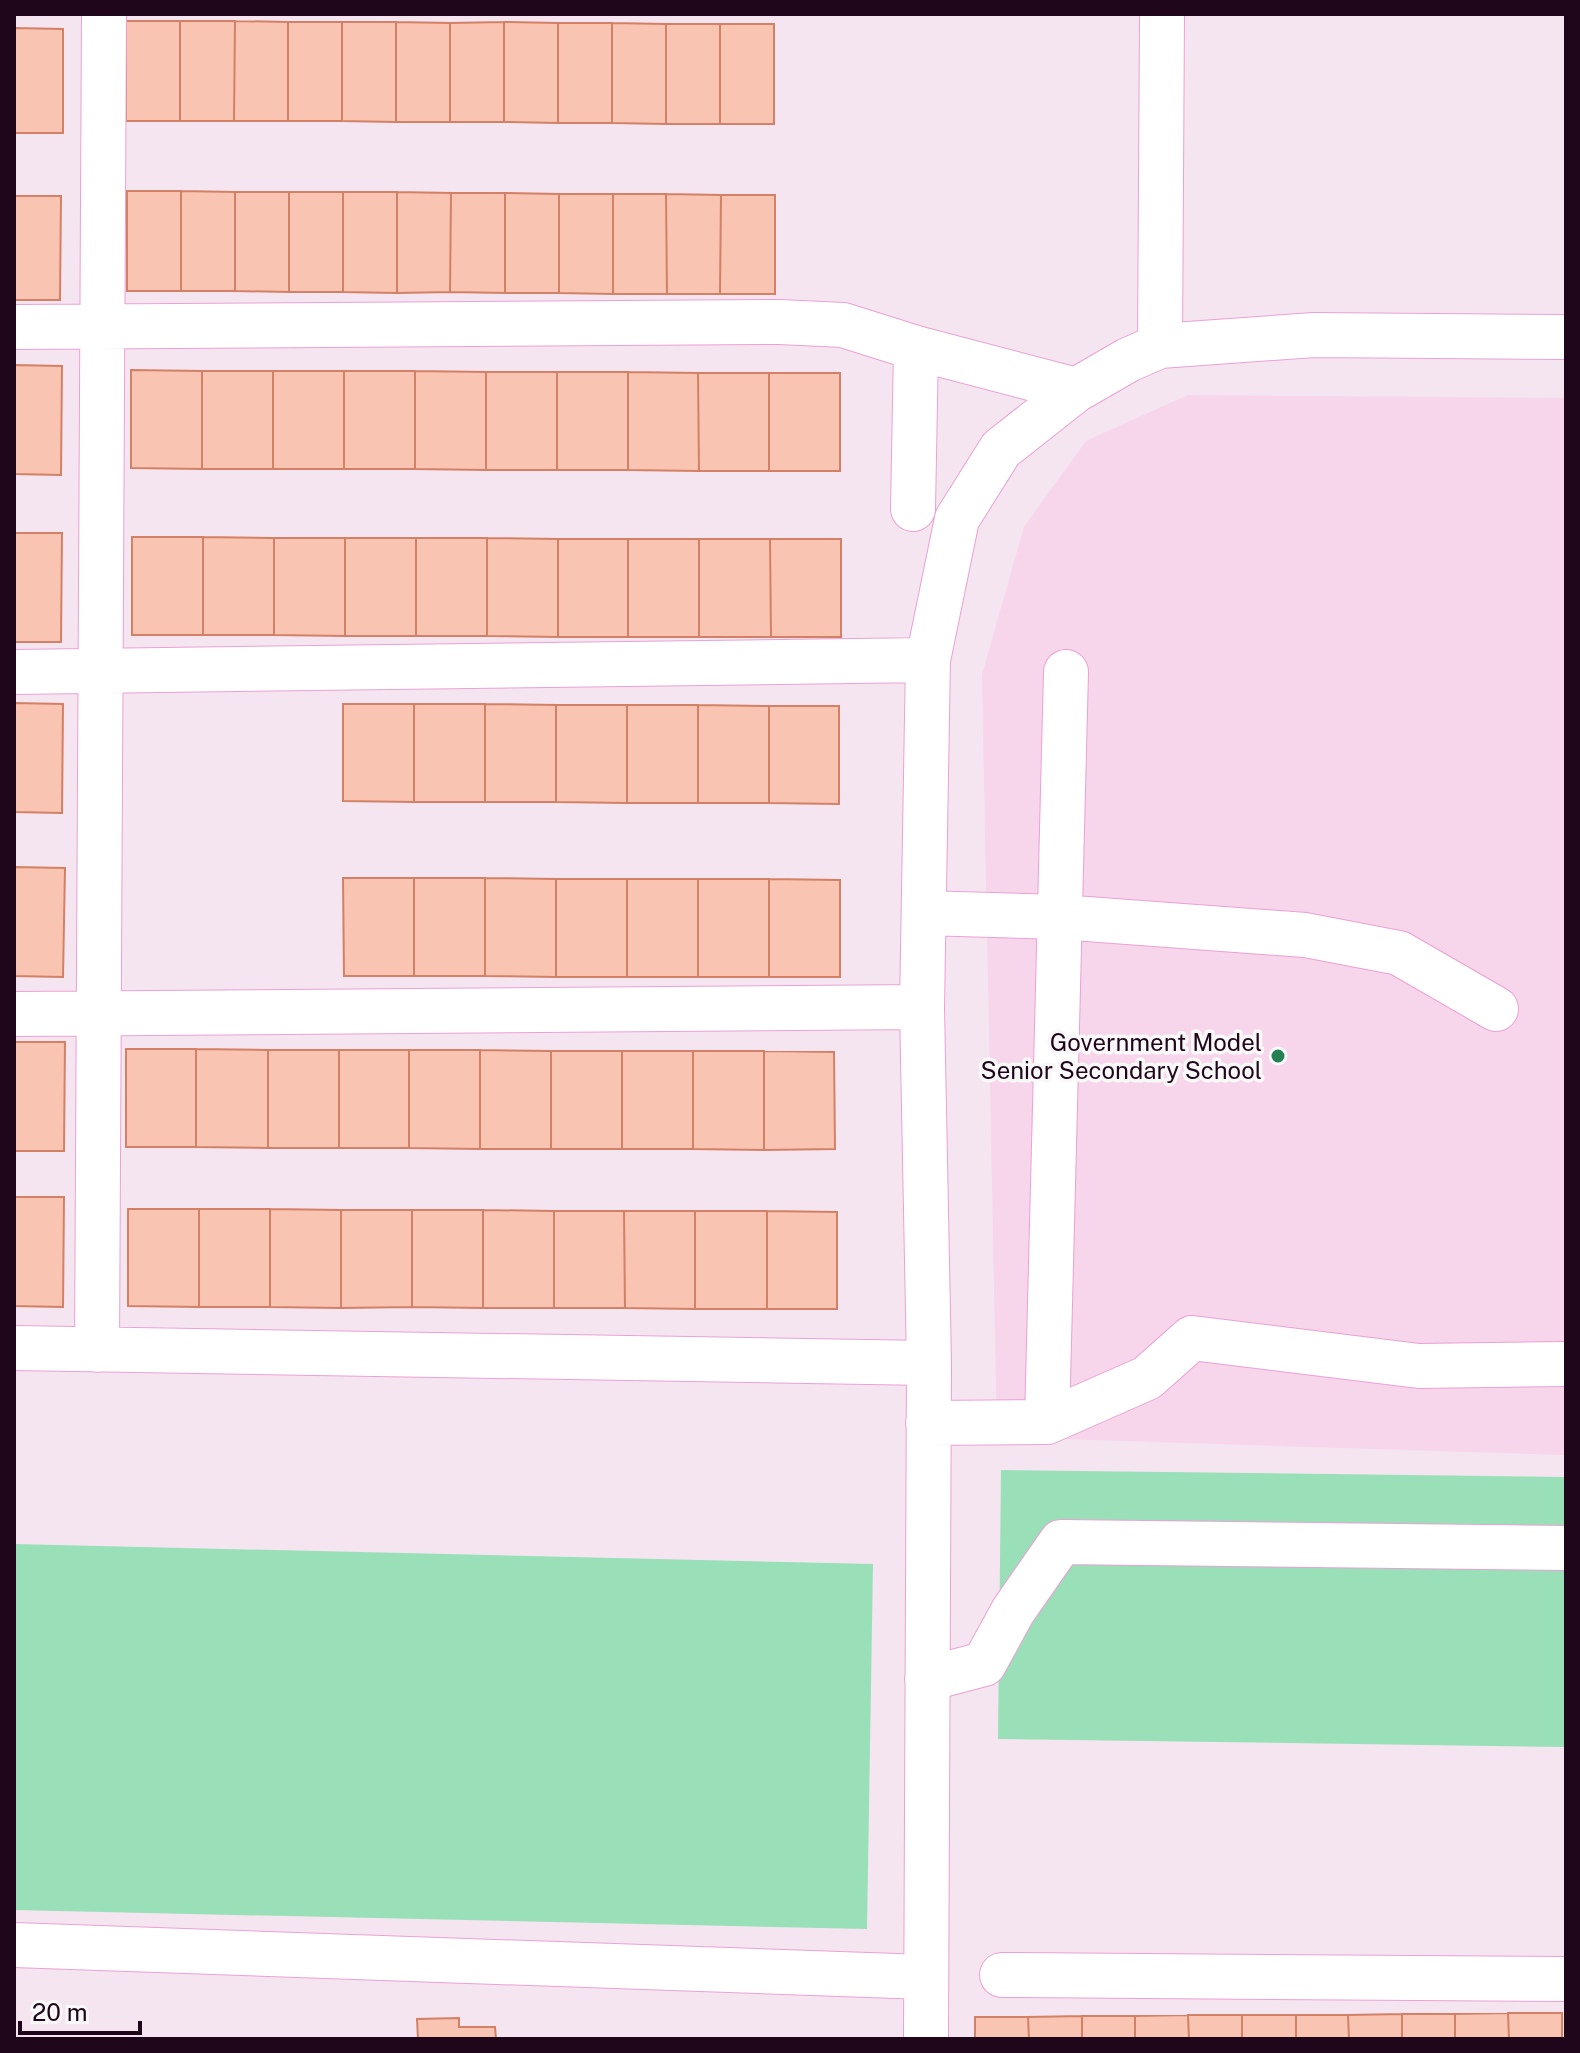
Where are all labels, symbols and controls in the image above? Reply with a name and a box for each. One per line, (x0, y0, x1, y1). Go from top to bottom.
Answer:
place label: Government Model Senior Secondary School (981, 1028, 1262, 1084)
marker: Government Model Senior Secondary School (1269, 1047, 1287, 1065)
scale bar (20, 1985, 140, 2035)
text: 20 m (32, 1998, 88, 2026)

